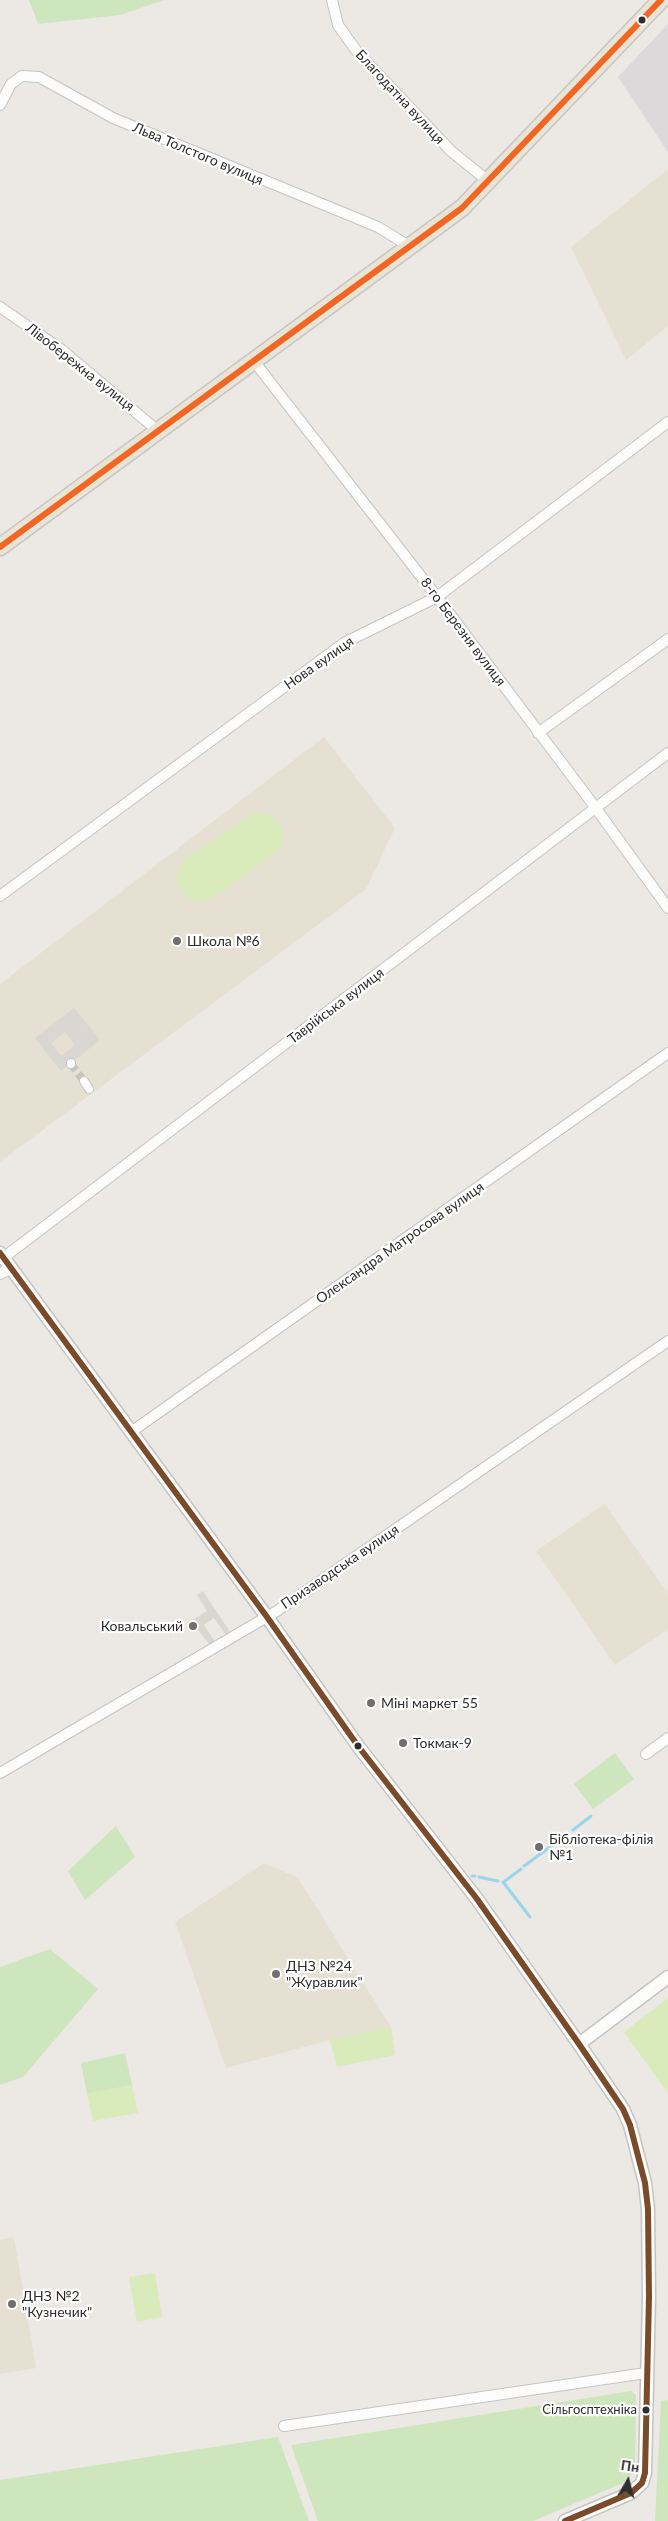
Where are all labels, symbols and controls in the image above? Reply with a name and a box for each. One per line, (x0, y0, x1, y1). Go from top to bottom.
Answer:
unlabelled marker (637, 15, 647, 25)
street label: Благодатна вулиця (352, 46, 448, 148)
street label: Льва Толстого вулиця (130, 119, 266, 189)
street label: Лівобережна вулиця (22, 319, 138, 415)
street label: 8-го Березня вулиця (417, 575, 509, 689)
street label: Нова вулиця (281, 633, 357, 693)
place label: Школа №6 (187, 933, 260, 949)
marker: Школа №6 (171, 935, 183, 947)
street label: Таврійська вулиця (285, 964, 387, 1048)
street label: Олександра Матросова вулиця (313, 1178, 487, 1308)
street label: Призаводська вулиця (278, 1521, 402, 1613)
place label: Ковальський (101, 1618, 183, 1634)
marker: Ковальський (187, 1620, 199, 1632)
place label: Міні маркет 55 (381, 1695, 478, 1711)
marker: Міні маркет 55 (365, 1697, 377, 1709)
place label: Токмак-9 (413, 1735, 472, 1751)
marker: Токмак-9 (397, 1737, 409, 1749)
unlabelled marker (353, 1741, 363, 1751)
place label: Бібліотека-філія №1 (549, 1831, 653, 1864)
marker: Бібліотека-філія №1 (533, 1841, 545, 1853)
place label: ДНЗ №24 "Журавлик" (286, 1958, 363, 1990)
marker: ДНЗ №24 "Журавлик" (270, 1968, 282, 1980)
place label: ДНЗ №2 "Кузнечик" (22, 2288, 92, 2320)
marker: ДНЗ №2 "Кузнечик" (6, 2298, 18, 2310)
place label: Сільгосптехніка (542, 2402, 637, 2418)
marker: Сільгосптехніка (641, 2405, 651, 2415)
north arrow (603, 2456, 653, 2506)
text: Пн (620, 2456, 640, 2475)

